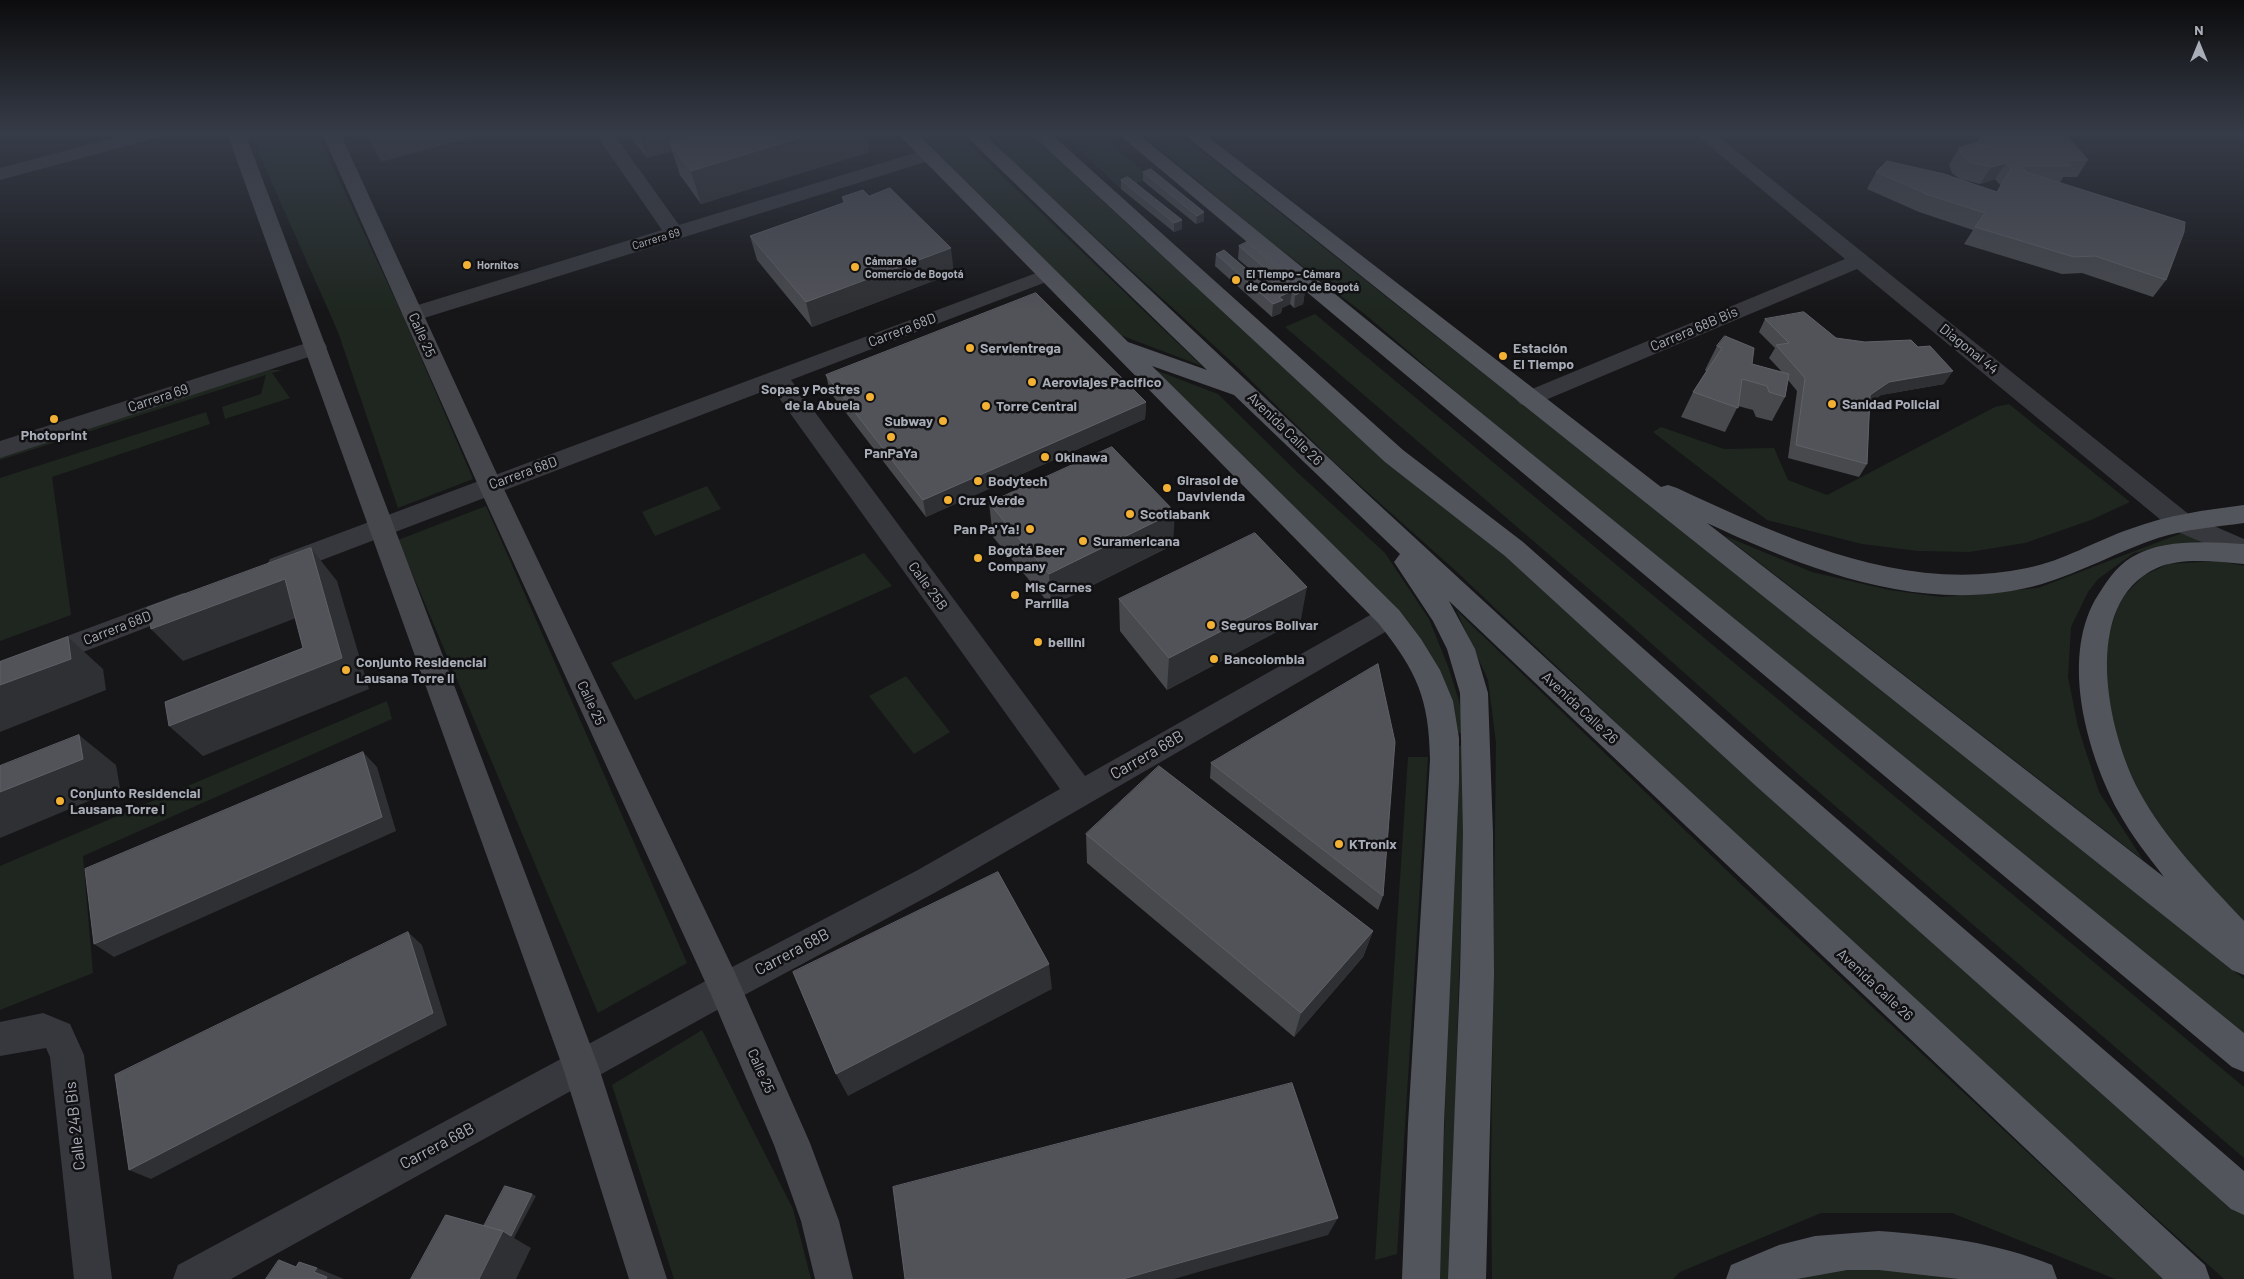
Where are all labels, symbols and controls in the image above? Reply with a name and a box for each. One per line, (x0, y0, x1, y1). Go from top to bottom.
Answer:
north arrow (2174, 20, 2224, 70)
text: N (2194, 21, 2204, 38)
street label: Carrera 69 (631, 225, 681, 253)
place label: Cámara de Comercio de Bogotá (865, 254, 964, 280)
place label: Hornitos (477, 258, 519, 272)
marker: Hornitos (461, 259, 473, 271)
marker: Cámara de Comercio de Bogotá (849, 261, 861, 273)
place label: El Tiempo - Cámara de Comercio de Bogotá (1246, 267, 1359, 293)
marker: El Tiempo - Cámara de Comercio de Bogotá (1230, 274, 1242, 286)
street label: Carrera 68B Bis (1648, 303, 1740, 355)
street label: Carrera 68D (866, 309, 938, 351)
street label: Calle 25 (405, 310, 439, 360)
street label: Diagonal 44 (1936, 320, 2002, 378)
place label: Servientrega (980, 340, 1061, 356)
place label: Estación El Tiempo (1513, 340, 1574, 372)
marker: Servientrega (964, 342, 976, 354)
marker: Estación El Tiempo (1497, 350, 1509, 362)
place label: Aeroviajes Pacifico (1042, 374, 1162, 390)
marker: Aeroviajes Pacifico (1026, 376, 1038, 388)
street label: Carrera 69 (126, 380, 190, 416)
place label: Sopas y Postres de la Abuela (761, 381, 860, 414)
street label: Avenida Calle 26 (1244, 389, 1326, 469)
marker: Sopas y Postres de la Abuela (864, 391, 876, 403)
place label: Sanidad Policial (1842, 396, 1940, 412)
place label: Torre Central (996, 398, 1077, 414)
marker: Sanidad Policial (1826, 398, 1838, 410)
marker: Torre Central (980, 400, 992, 412)
marker: Photoprint (48, 413, 60, 425)
place label: Subway (885, 413, 933, 429)
marker: Subway (937, 415, 949, 427)
place label: Photoprint (21, 427, 87, 443)
marker: PanPaYa (885, 431, 897, 443)
place label: PanPaYa (864, 445, 918, 461)
place label: Okinawa (1055, 449, 1108, 465)
marker: Okinawa (1039, 451, 1051, 463)
street label: Carrera 68D (487, 453, 559, 493)
place label: Girasol de Davivienda (1177, 472, 1245, 504)
place label: Bodytech (988, 473, 1047, 489)
marker: Bodytech (972, 475, 984, 487)
marker: Girasol de Davivienda (1161, 482, 1173, 494)
place label: Cruz Verde (958, 492, 1025, 508)
marker: Cruz Verde (942, 494, 954, 506)
place label: Scotiabank (1140, 506, 1210, 522)
marker: Scotiabank (1124, 508, 1136, 520)
place label: Pan Pa' Ya! (953, 521, 1020, 537)
marker: Pan Pa' Ya! (1024, 523, 1036, 535)
place label: Suramericana (1093, 533, 1180, 549)
marker: Suramericana (1077, 535, 1089, 547)
place label: Bogotá Beer Company (988, 542, 1065, 574)
marker: Bogotá Beer Company (972, 552, 984, 564)
street label: Calle 25B (905, 559, 951, 613)
place label: Mis Carnes Parrilla (1025, 579, 1092, 612)
marker: Mis Carnes Parrilla (1009, 589, 1021, 601)
street label: Carrera 68D (81, 607, 153, 649)
place label: Seguros Bolivar (1221, 617, 1318, 633)
marker: Seguros Bolivar (1205, 619, 1217, 631)
place label: bellini (1048, 634, 1085, 650)
marker: bellini (1032, 636, 1044, 648)
place label: Bancolombia (1224, 651, 1305, 667)
marker: Bancolombia (1208, 653, 1220, 665)
place label: Conjunto Residencial Lausana Torre II (356, 654, 486, 686)
marker: Conjunto Residencial Lausana Torre II (340, 664, 352, 676)
street label: Avenida Calle 26 (1539, 669, 1621, 747)
street label: Calle 25 (573, 678, 609, 728)
street label: Carrera 68B (1107, 726, 1187, 784)
place label: Conjunto Residencial Lausana Torre I (70, 785, 200, 818)
marker: Conjunto Residencial Lausana Torre I (54, 795, 66, 807)
place label: KTronix (1349, 836, 1397, 852)
marker: KTronix (1333, 838, 1345, 850)
street label: Carrera 68B (751, 924, 833, 980)
street label: Avenida Calle 26 (1834, 946, 1916, 1024)
street label: Calle 25 (744, 1046, 778, 1096)
street label: Calle 24B Bis (61, 1081, 89, 1171)
street label: Carrera 68B (396, 1118, 478, 1174)

